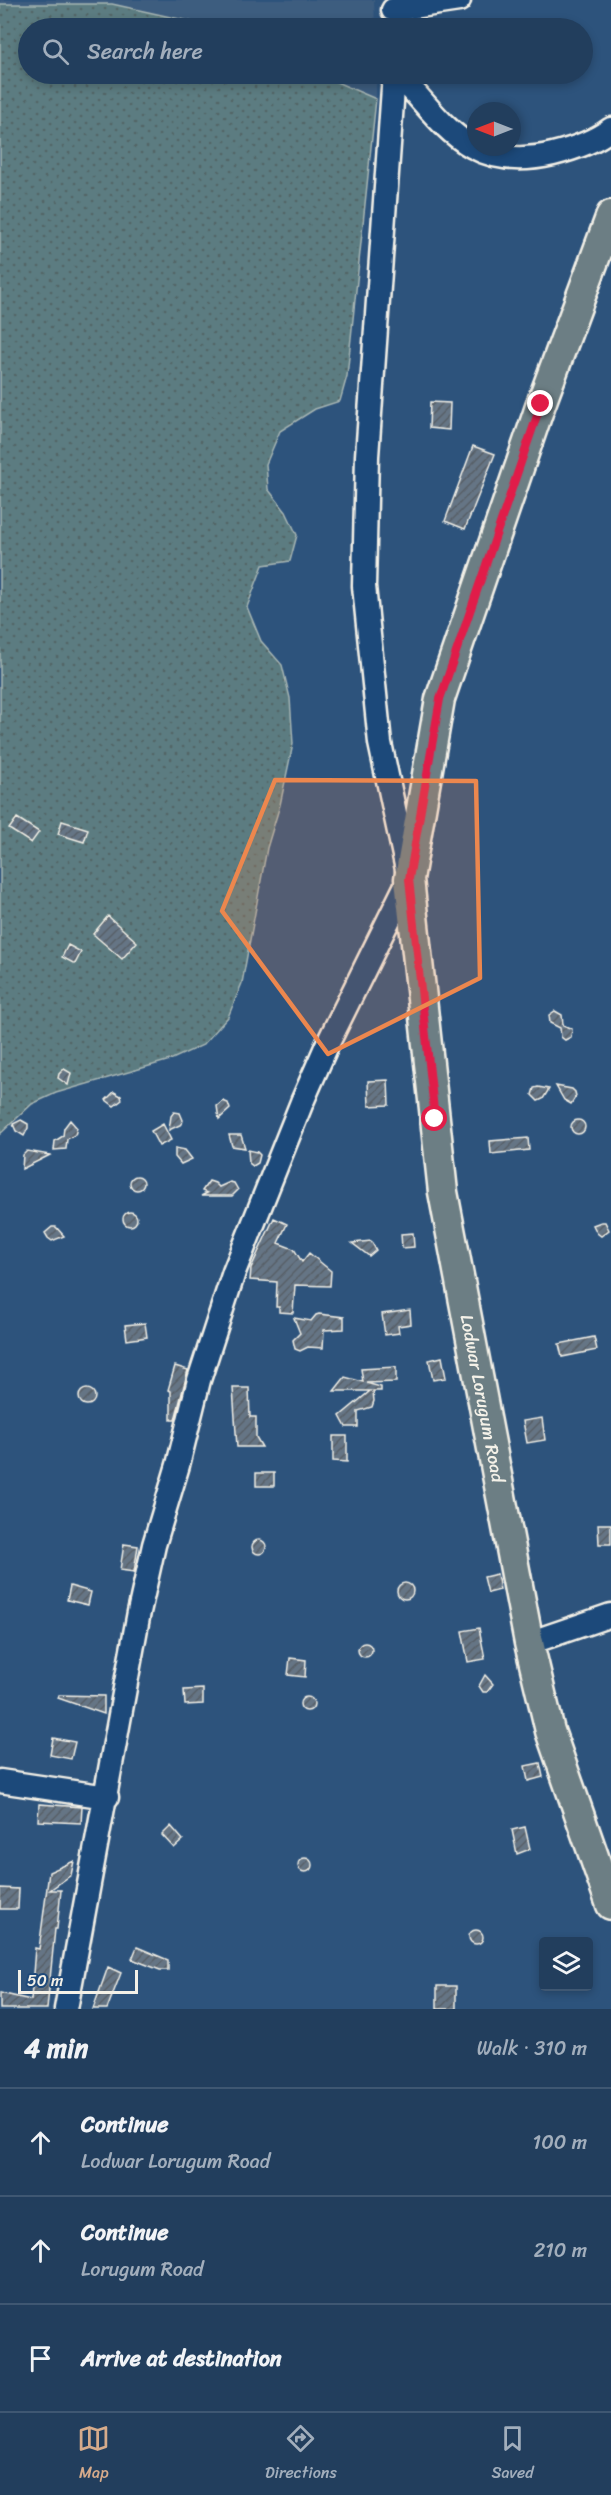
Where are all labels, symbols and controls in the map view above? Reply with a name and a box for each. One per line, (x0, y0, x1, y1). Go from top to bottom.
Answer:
search box (18, 18, 593, 84)
text: Search here (87, 32, 203, 71)
icon: search (39, 35, 72, 68)
north arrow (467, 102, 521, 156)
route end (527, 390, 553, 416)
route start (421, 1105, 447, 1131)
street label: Lodwar Lorugum Road (451, 1312, 514, 1487)
map controls (539, 1937, 593, 1991)
button: layers (539, 1937, 593, 1991)
text: 50 m (27, 1966, 63, 1995)
scale bar (18, 1967, 138, 1994)
text: 4 min (24, 2025, 88, 2071)
text: Walk · 310 m (477, 2031, 587, 2066)
text: Continue (81, 2105, 169, 2144)
text: 100 m (533, 2125, 587, 2160)
icon: ahead (24, 2126, 57, 2159)
text: Lodwar Lorugum Road (81, 2144, 270, 2179)
text: Continue (81, 2213, 169, 2252)
text: 210 m (534, 2233, 587, 2268)
icon: ahead (24, 2234, 57, 2267)
text: Lorugum Road (81, 2252, 204, 2287)
text: Arrive at destination (81, 2339, 282, 2378)
icon: arrive (24, 2342, 57, 2375)
tab: Map (77, 2422, 110, 2487)
tab: Directions (265, 2422, 337, 2487)
tab: Saved (491, 2422, 534, 2487)

